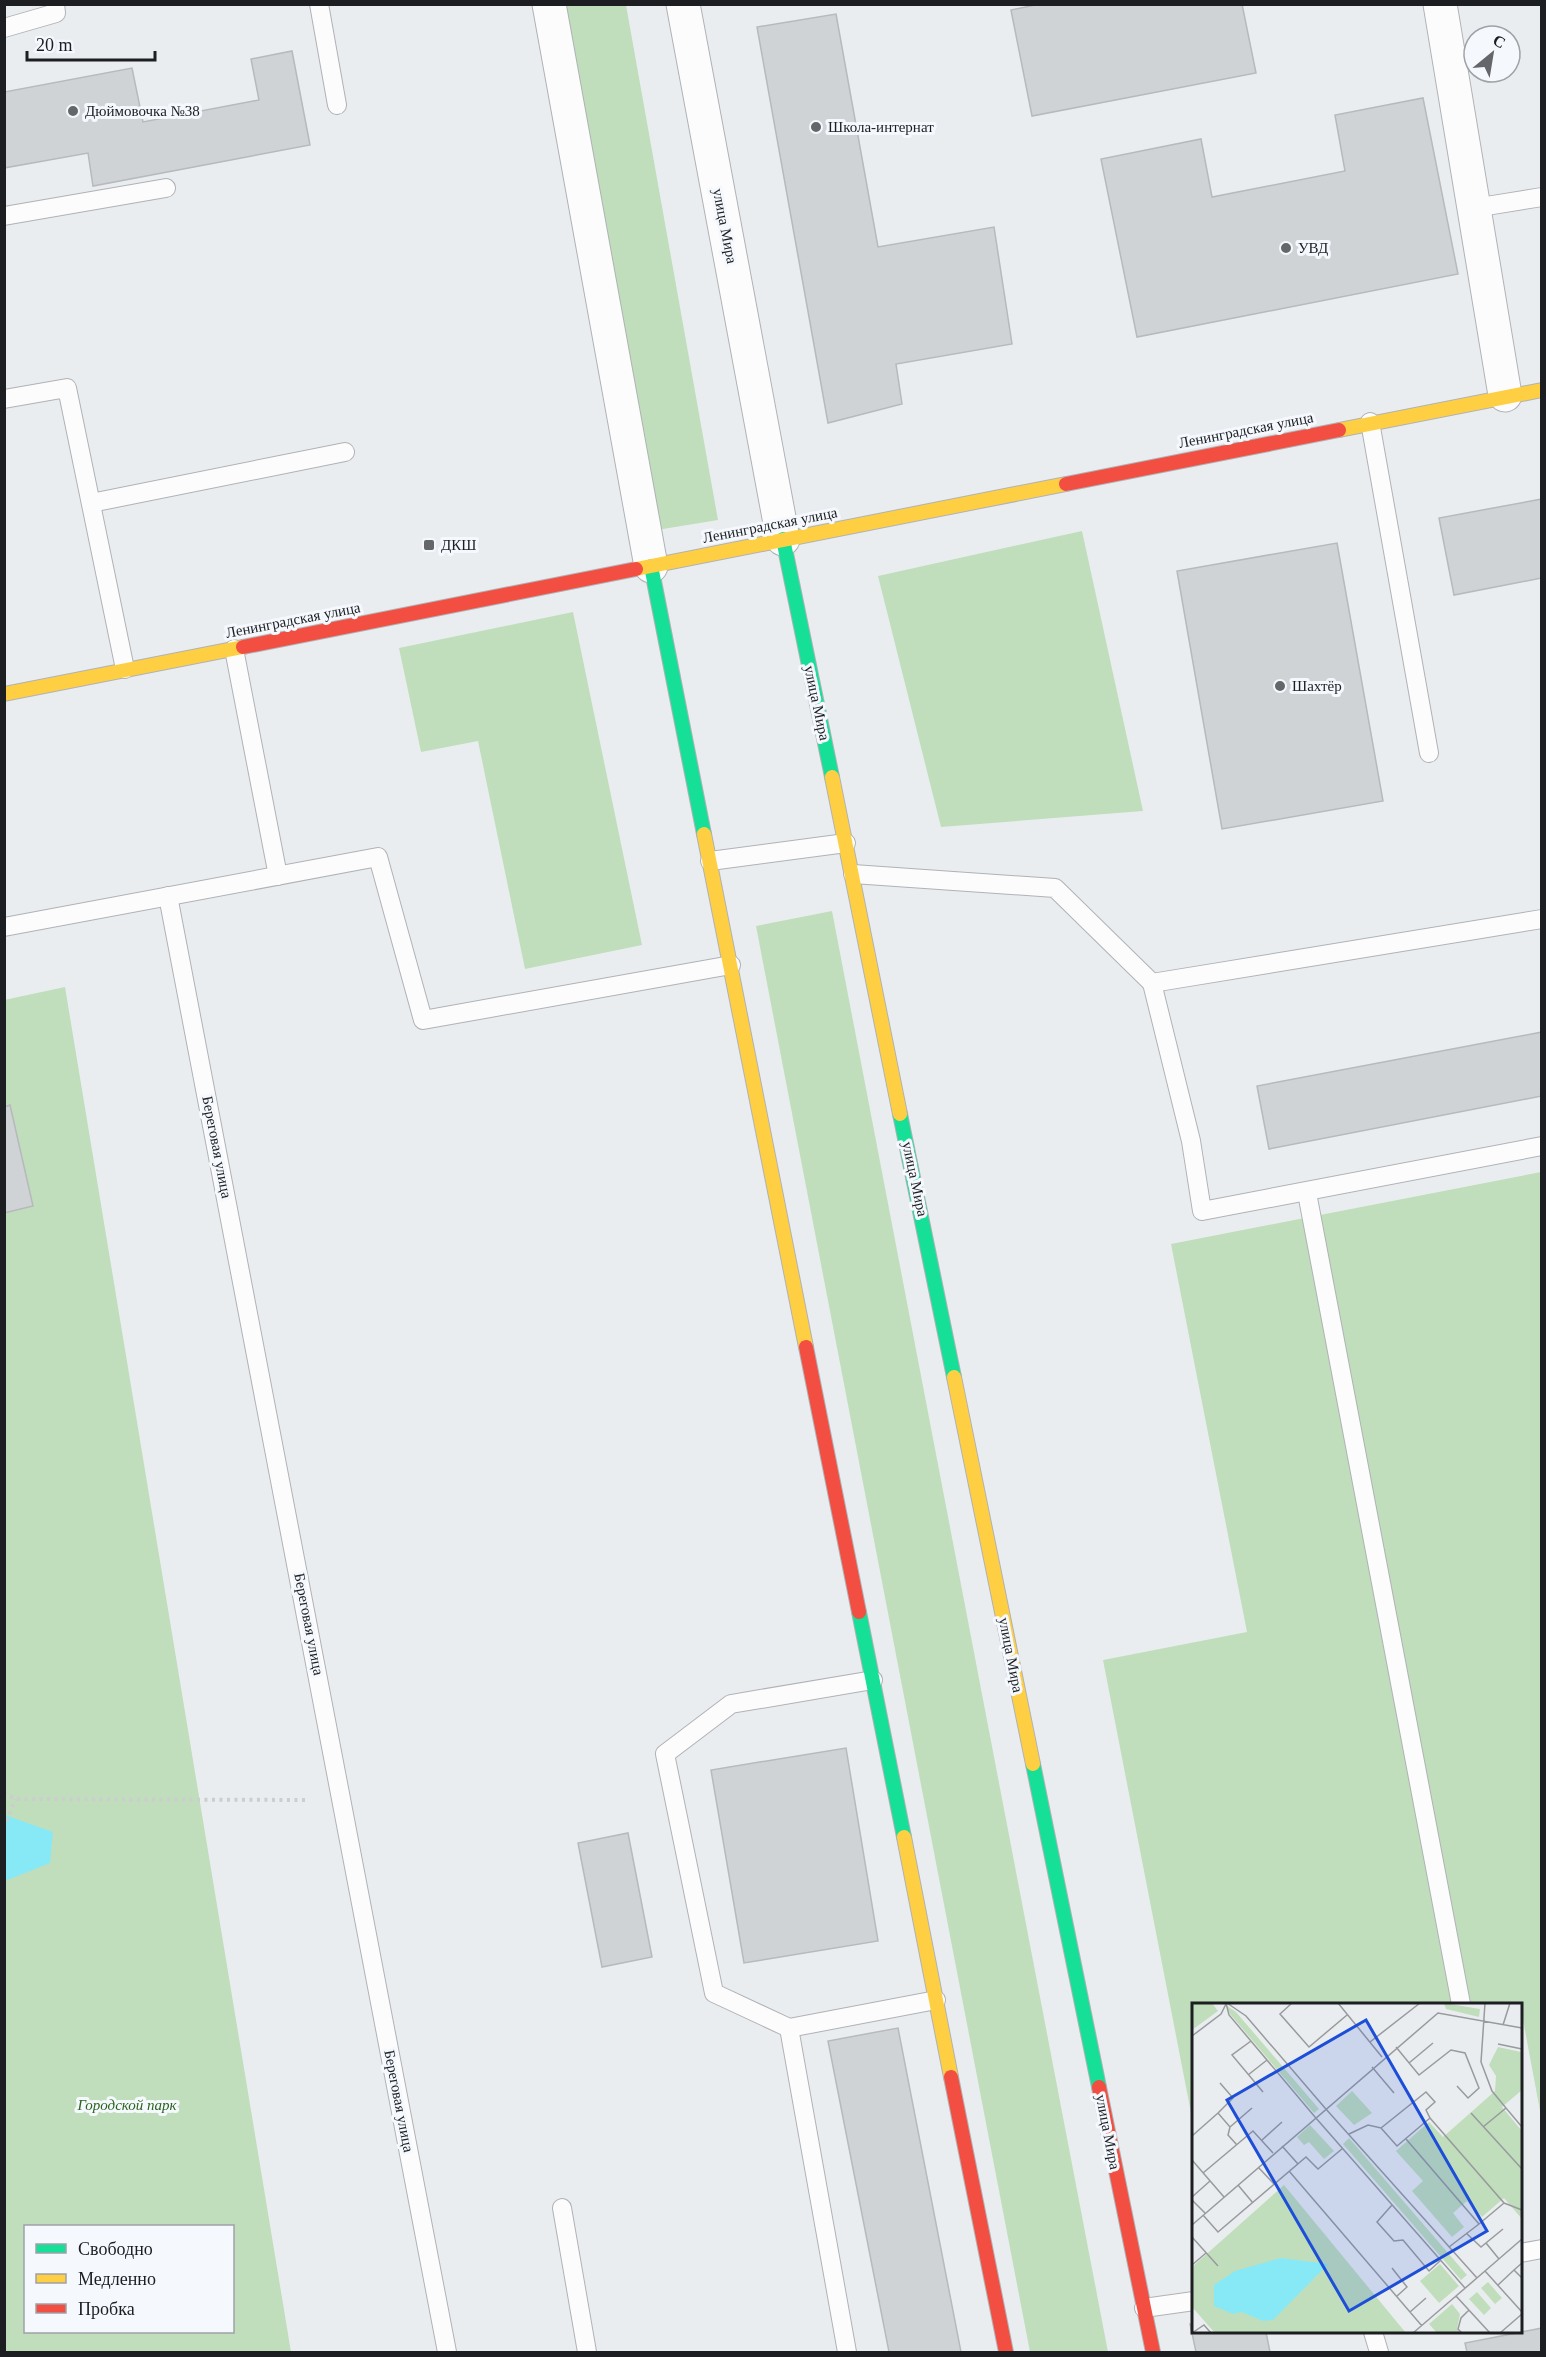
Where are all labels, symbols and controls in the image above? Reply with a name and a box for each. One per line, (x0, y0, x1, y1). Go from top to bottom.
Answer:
scale bar (27, 24, 154, 62)
north arrow (1462, 24, 1522, 84)
text: С (1490, 31, 1509, 52)
text: 20 m (36, 35, 73, 55)
place label: Дюймовочка №38 (85, 103, 200, 119)
marker: Дюймовочка №38 (66, 104, 80, 118)
place label: Школа-интернат (828, 119, 934, 135)
marker: Школа-интернат (809, 120, 823, 134)
street label: улица Мира (710, 187, 740, 265)
place label: УВД (1298, 240, 1328, 256)
marker: УВД (1279, 241, 1293, 255)
street label: Ленинградская улица (1177, 409, 1315, 451)
street label: Ленинградская улица (701, 504, 839, 546)
place label: ДКШ (441, 537, 476, 553)
marker: ДКШ (422, 538, 436, 552)
street label: Ленинградская улица (224, 599, 362, 641)
street label: улица Мира (801, 664, 833, 742)
place label: Шахтёр (1292, 678, 1342, 694)
marker: Шахтёр (1273, 679, 1287, 693)
street label: Береговая улица (199, 1094, 235, 1200)
street label: улица Мира (899, 1140, 931, 1218)
street label: Береговая улица (291, 1571, 327, 1677)
street label: улица Мира (996, 1616, 1026, 1694)
inset map (1192, 2003, 1522, 2333)
street label: Береговая улица (381, 2048, 417, 2154)
street label: улица Мира (1093, 2093, 1123, 2171)
park label: Городской парк (76, 2097, 177, 2113)
legend (24, 2225, 234, 2333)
text: Свободно (78, 2239, 153, 2259)
text: Медленно (78, 2269, 156, 2289)
text: Пробка (78, 2299, 135, 2319)

